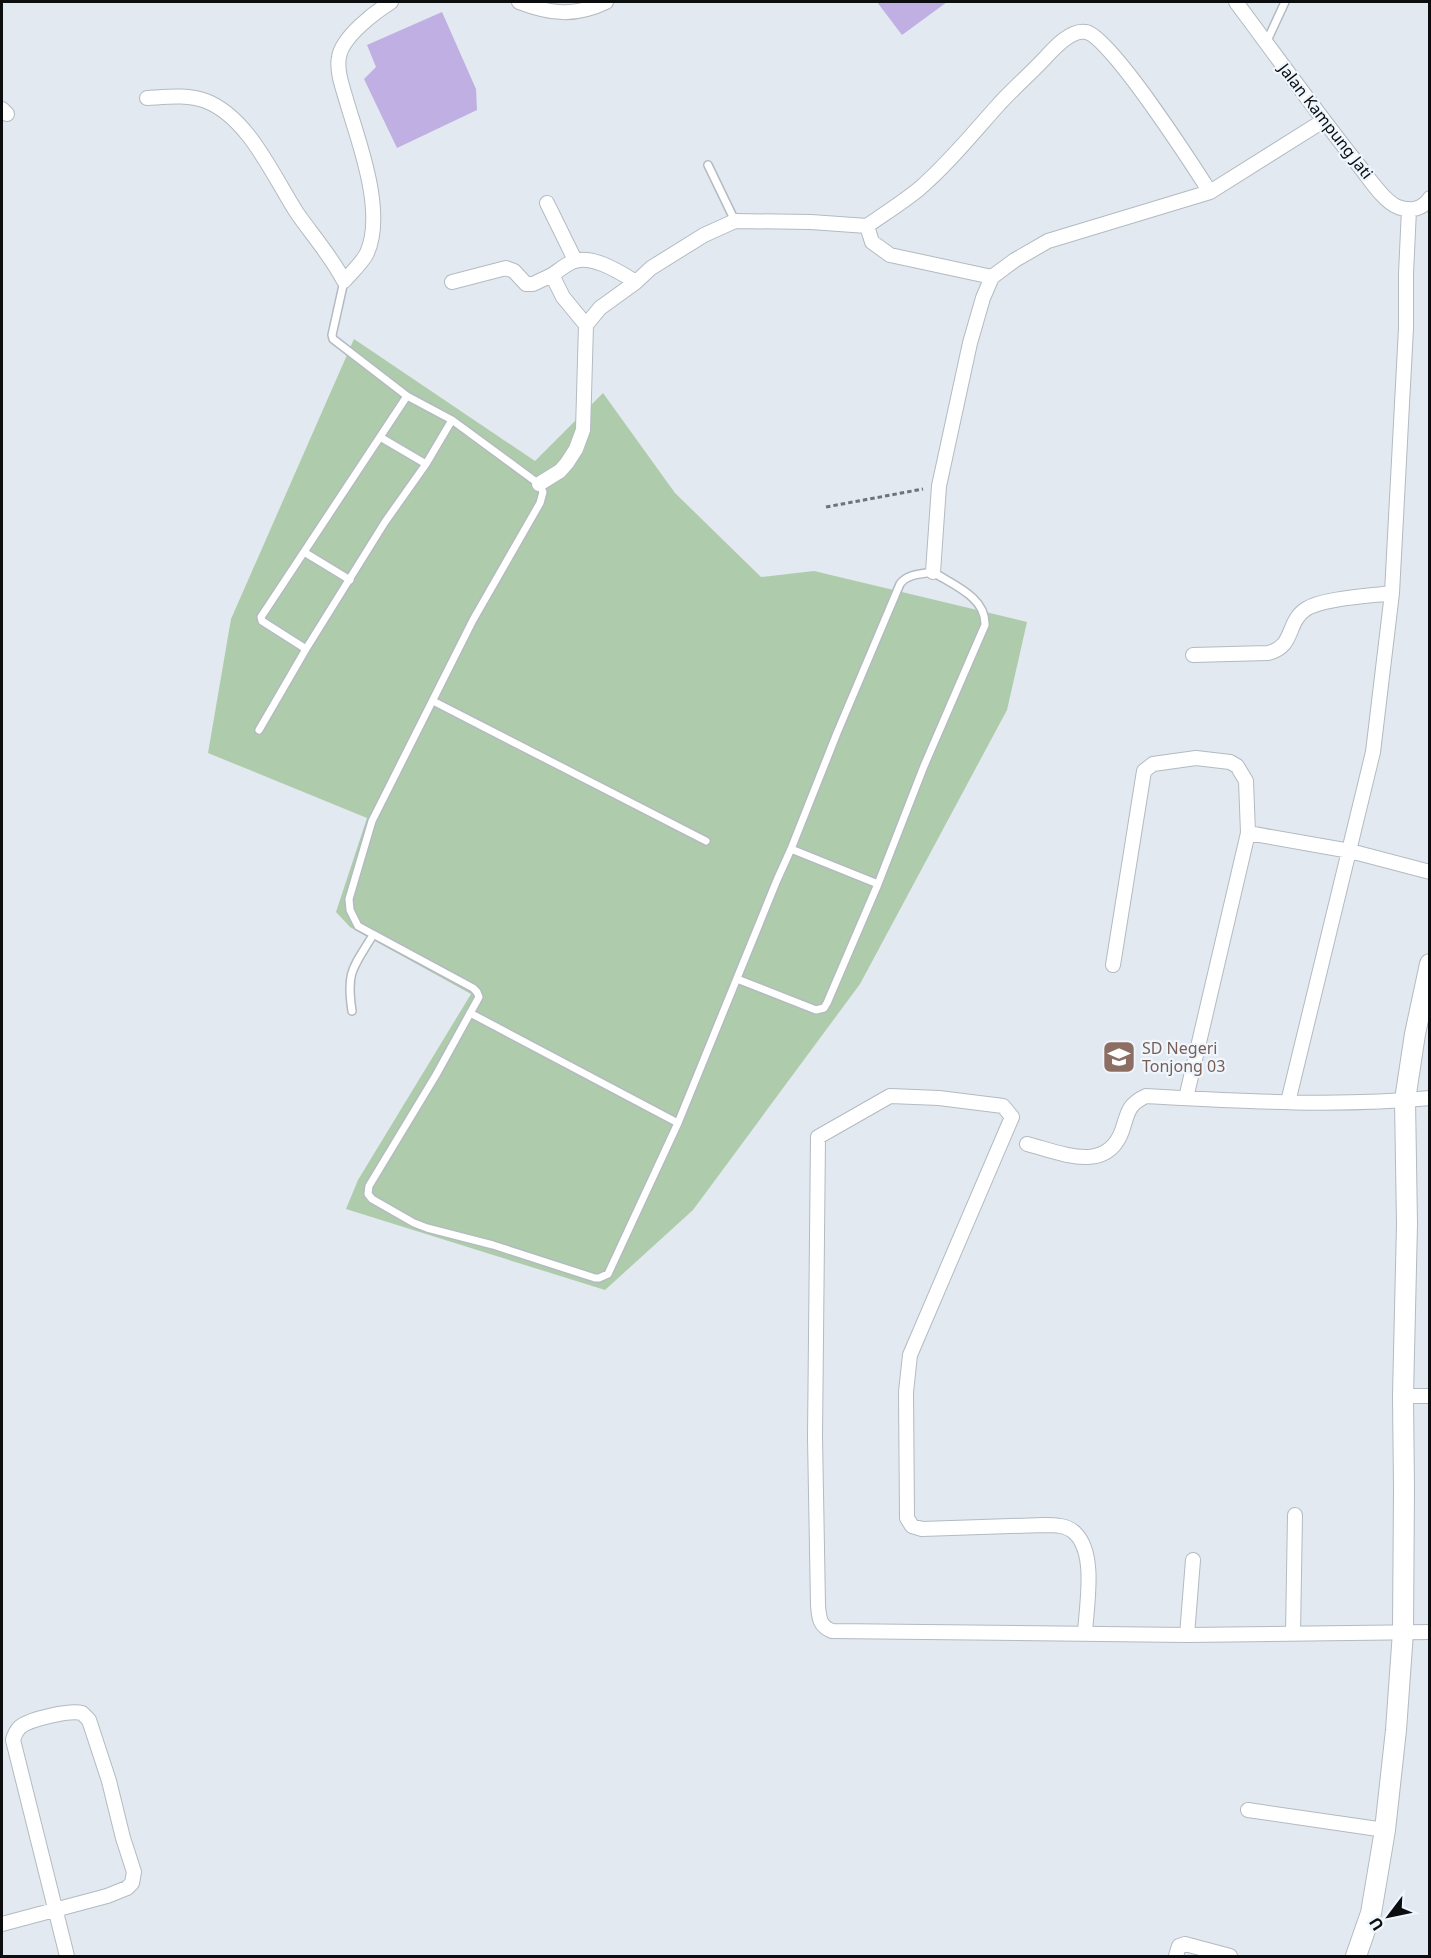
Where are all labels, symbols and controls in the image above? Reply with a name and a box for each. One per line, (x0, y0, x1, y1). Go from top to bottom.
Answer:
street label: Jalan Kampung Jati (1273, 57, 1378, 183)
place label: SD Negeri Tonjong 03 (1142, 1037, 1225, 1077)
school or university icon: SD Negeri Tonjong 03 (1101, 1039, 1137, 1075)
north arrow (1359, 1886, 1419, 1946)
text: U (1364, 1913, 1389, 1935)

